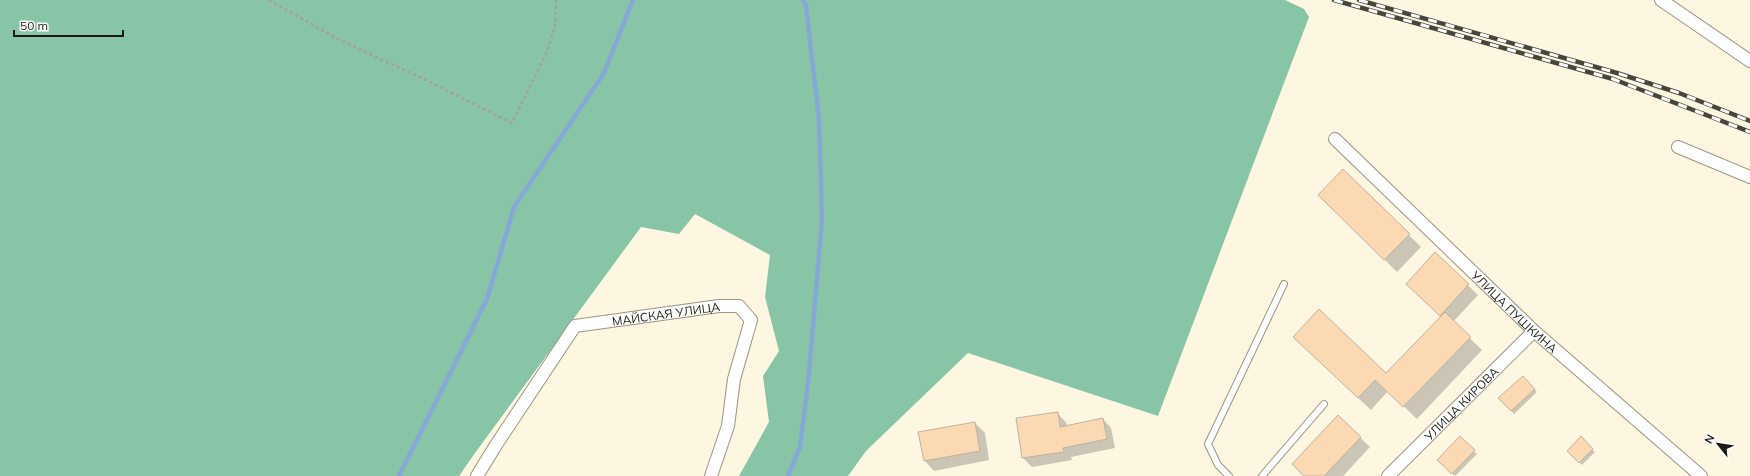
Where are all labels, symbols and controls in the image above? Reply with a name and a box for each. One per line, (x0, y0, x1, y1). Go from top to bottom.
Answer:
scale bar (14, 12, 123, 38)
text: 50 m (20, 18, 48, 33)
street label: УЛИЦА ПУШКИНА (1468, 267, 1561, 356)
street label: МАЙСКАЯ УЛИЦА (611, 298, 721, 328)
street label: УЛИЦА КИРОВА (1420, 363, 1501, 444)
north arrow (1698, 424, 1738, 464)
text: N (1701, 432, 1717, 446)

